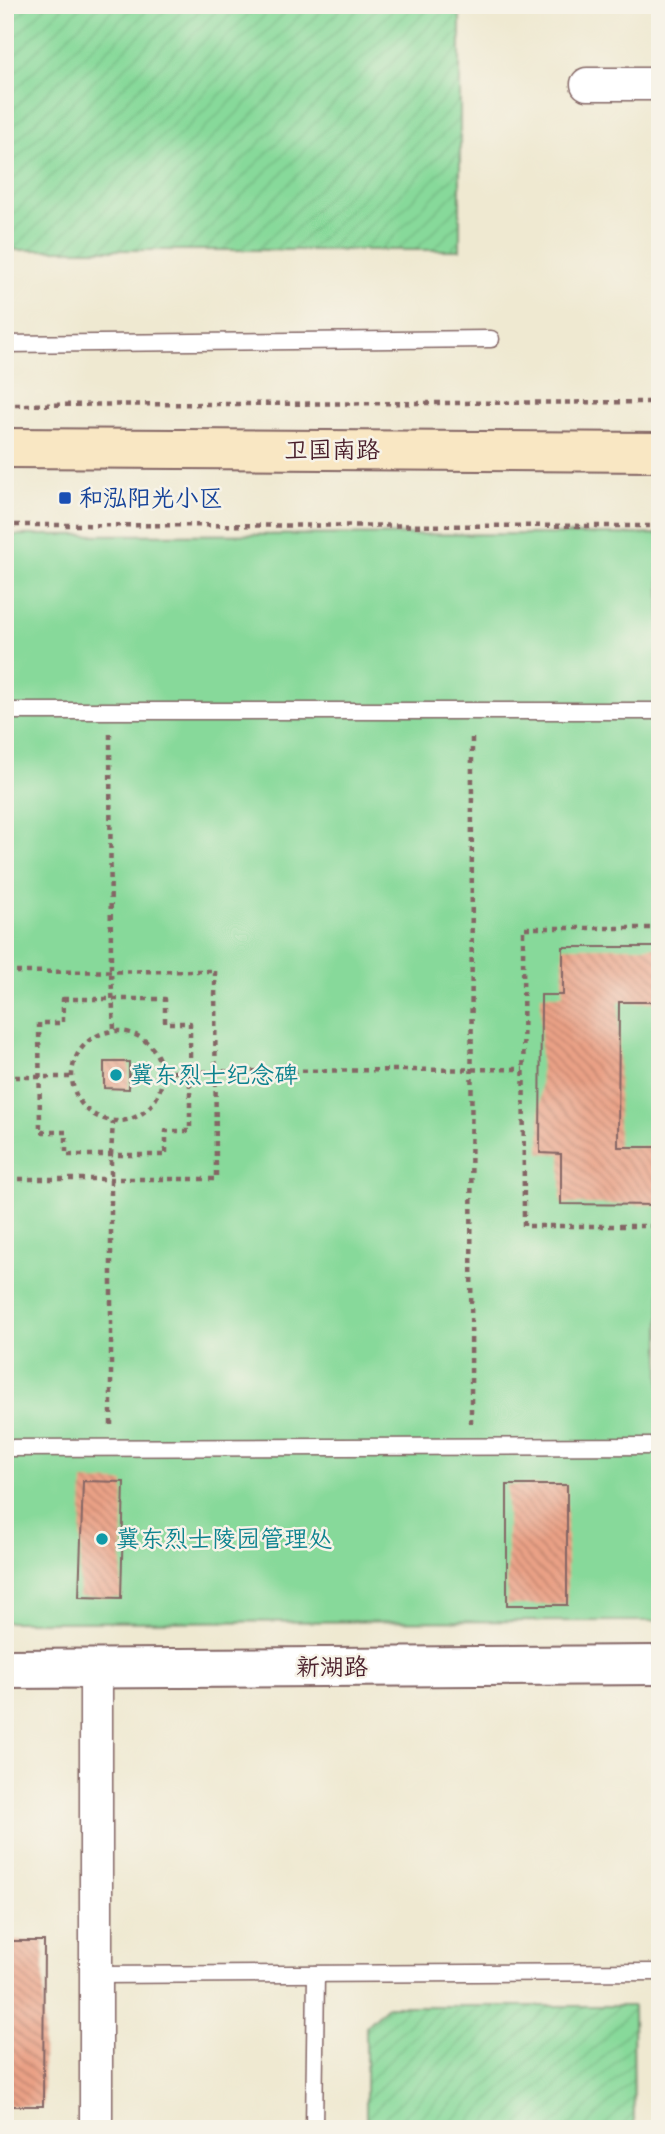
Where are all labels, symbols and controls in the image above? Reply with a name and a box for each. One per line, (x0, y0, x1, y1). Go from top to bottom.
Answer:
street label: 卫国南路 (284, 436, 380, 464)
place label: 和泓阳光小区 (79, 484, 223, 512)
marker: 和泓阳光小区 (57, 490, 73, 506)
place label: 冀东烈士纪念碑 (130, 1061, 298, 1089)
marker: 冀东烈士纪念碑 (108, 1067, 124, 1083)
place label: 冀东烈士陵园管理处 (116, 1525, 332, 1553)
marker: 冀东烈士陵园管理处 (94, 1531, 110, 1547)
street label: 新湖路 (296, 1653, 368, 1681)

